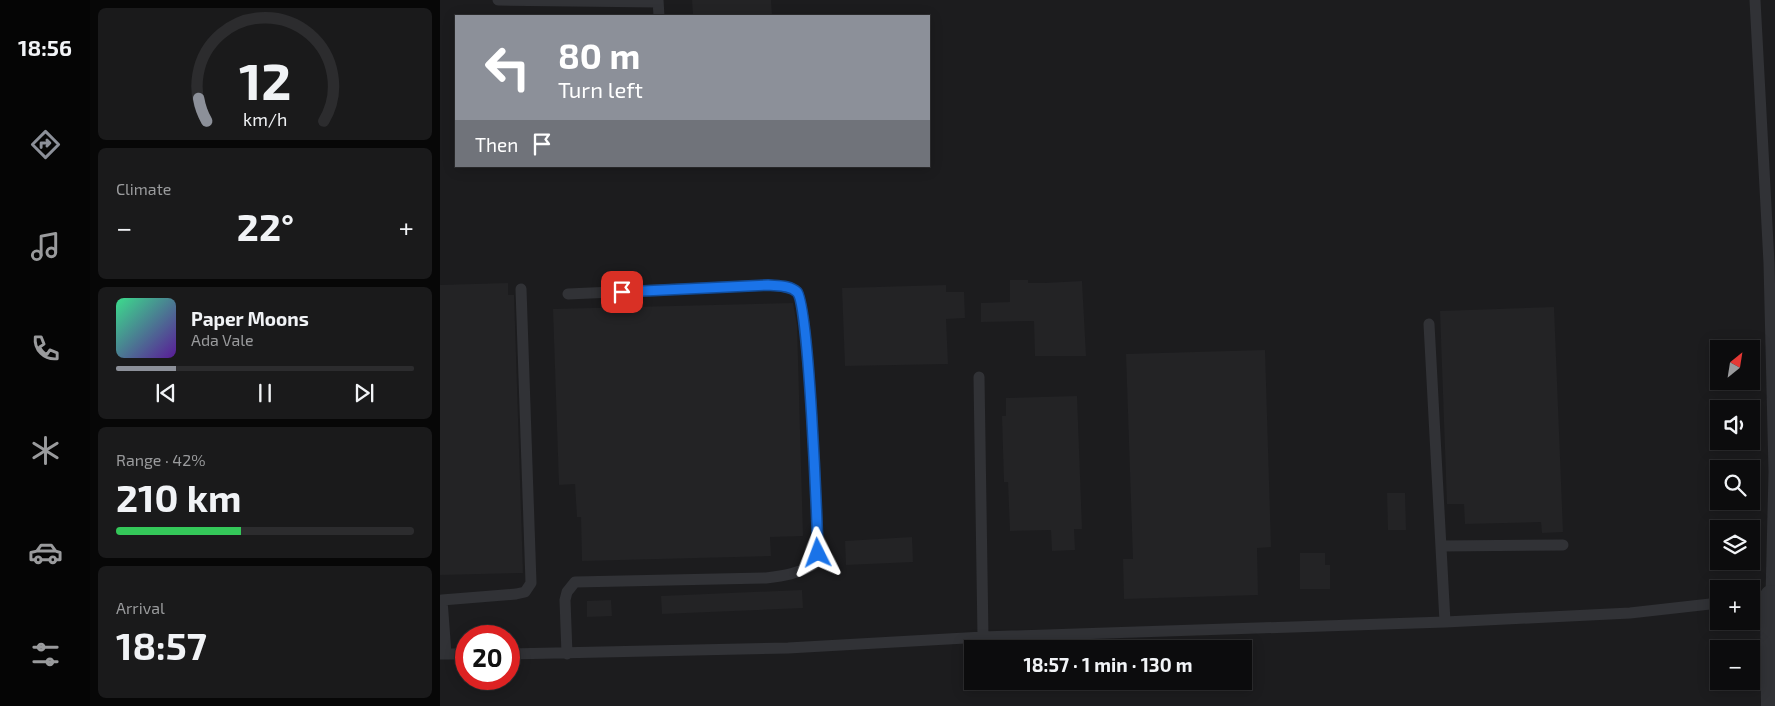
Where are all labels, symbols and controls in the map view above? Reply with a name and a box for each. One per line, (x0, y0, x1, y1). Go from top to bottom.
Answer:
text: 18:56 (18, 34, 72, 60)
text: 80 m (558, 34, 640, 76)
icon: left (475, 35, 540, 100)
text: 12 (239, 48, 291, 110)
text: Turn left (558, 76, 643, 102)
text: km/h (243, 108, 287, 130)
icon: directions (28, 127, 63, 162)
icon: arrive (528, 130, 556, 158)
text: Then (475, 133, 518, 156)
text: Climate (116, 179, 171, 198)
text: 22° (237, 203, 294, 249)
text: − (116, 210, 132, 244)
text: + (399, 210, 414, 244)
icon: music (28, 229, 63, 264)
pin (601, 271, 643, 313)
icon: arrive (608, 278, 636, 306)
text: Paper Moons (191, 307, 309, 330)
text: Ada Vale (191, 330, 254, 349)
icon: phone (28, 331, 63, 366)
north arrow (1710, 340, 1760, 390)
map controls (1710, 340, 1760, 690)
icon: previous (152, 379, 180, 407)
icon: pause (251, 379, 279, 407)
icon: next (350, 379, 378, 407)
button: sound (1710, 400, 1760, 450)
icon: climate (28, 433, 63, 468)
text: Range · 42% (116, 450, 205, 469)
button: search (1710, 460, 1760, 510)
text: 210 km (116, 474, 241, 520)
button: layers (1710, 520, 1760, 570)
position arrow (791, 526, 843, 578)
icon: car (28, 535, 63, 570)
button: + (1710, 580, 1760, 630)
text: Arrival (116, 598, 165, 617)
text: 18:57 (116, 622, 207, 668)
speed limit sign: 20 (455, 625, 520, 690)
icon: filters (28, 637, 63, 672)
button: − (1710, 640, 1760, 690)
text: 18:57 · 1 min · 130 m (1024, 653, 1192, 676)

